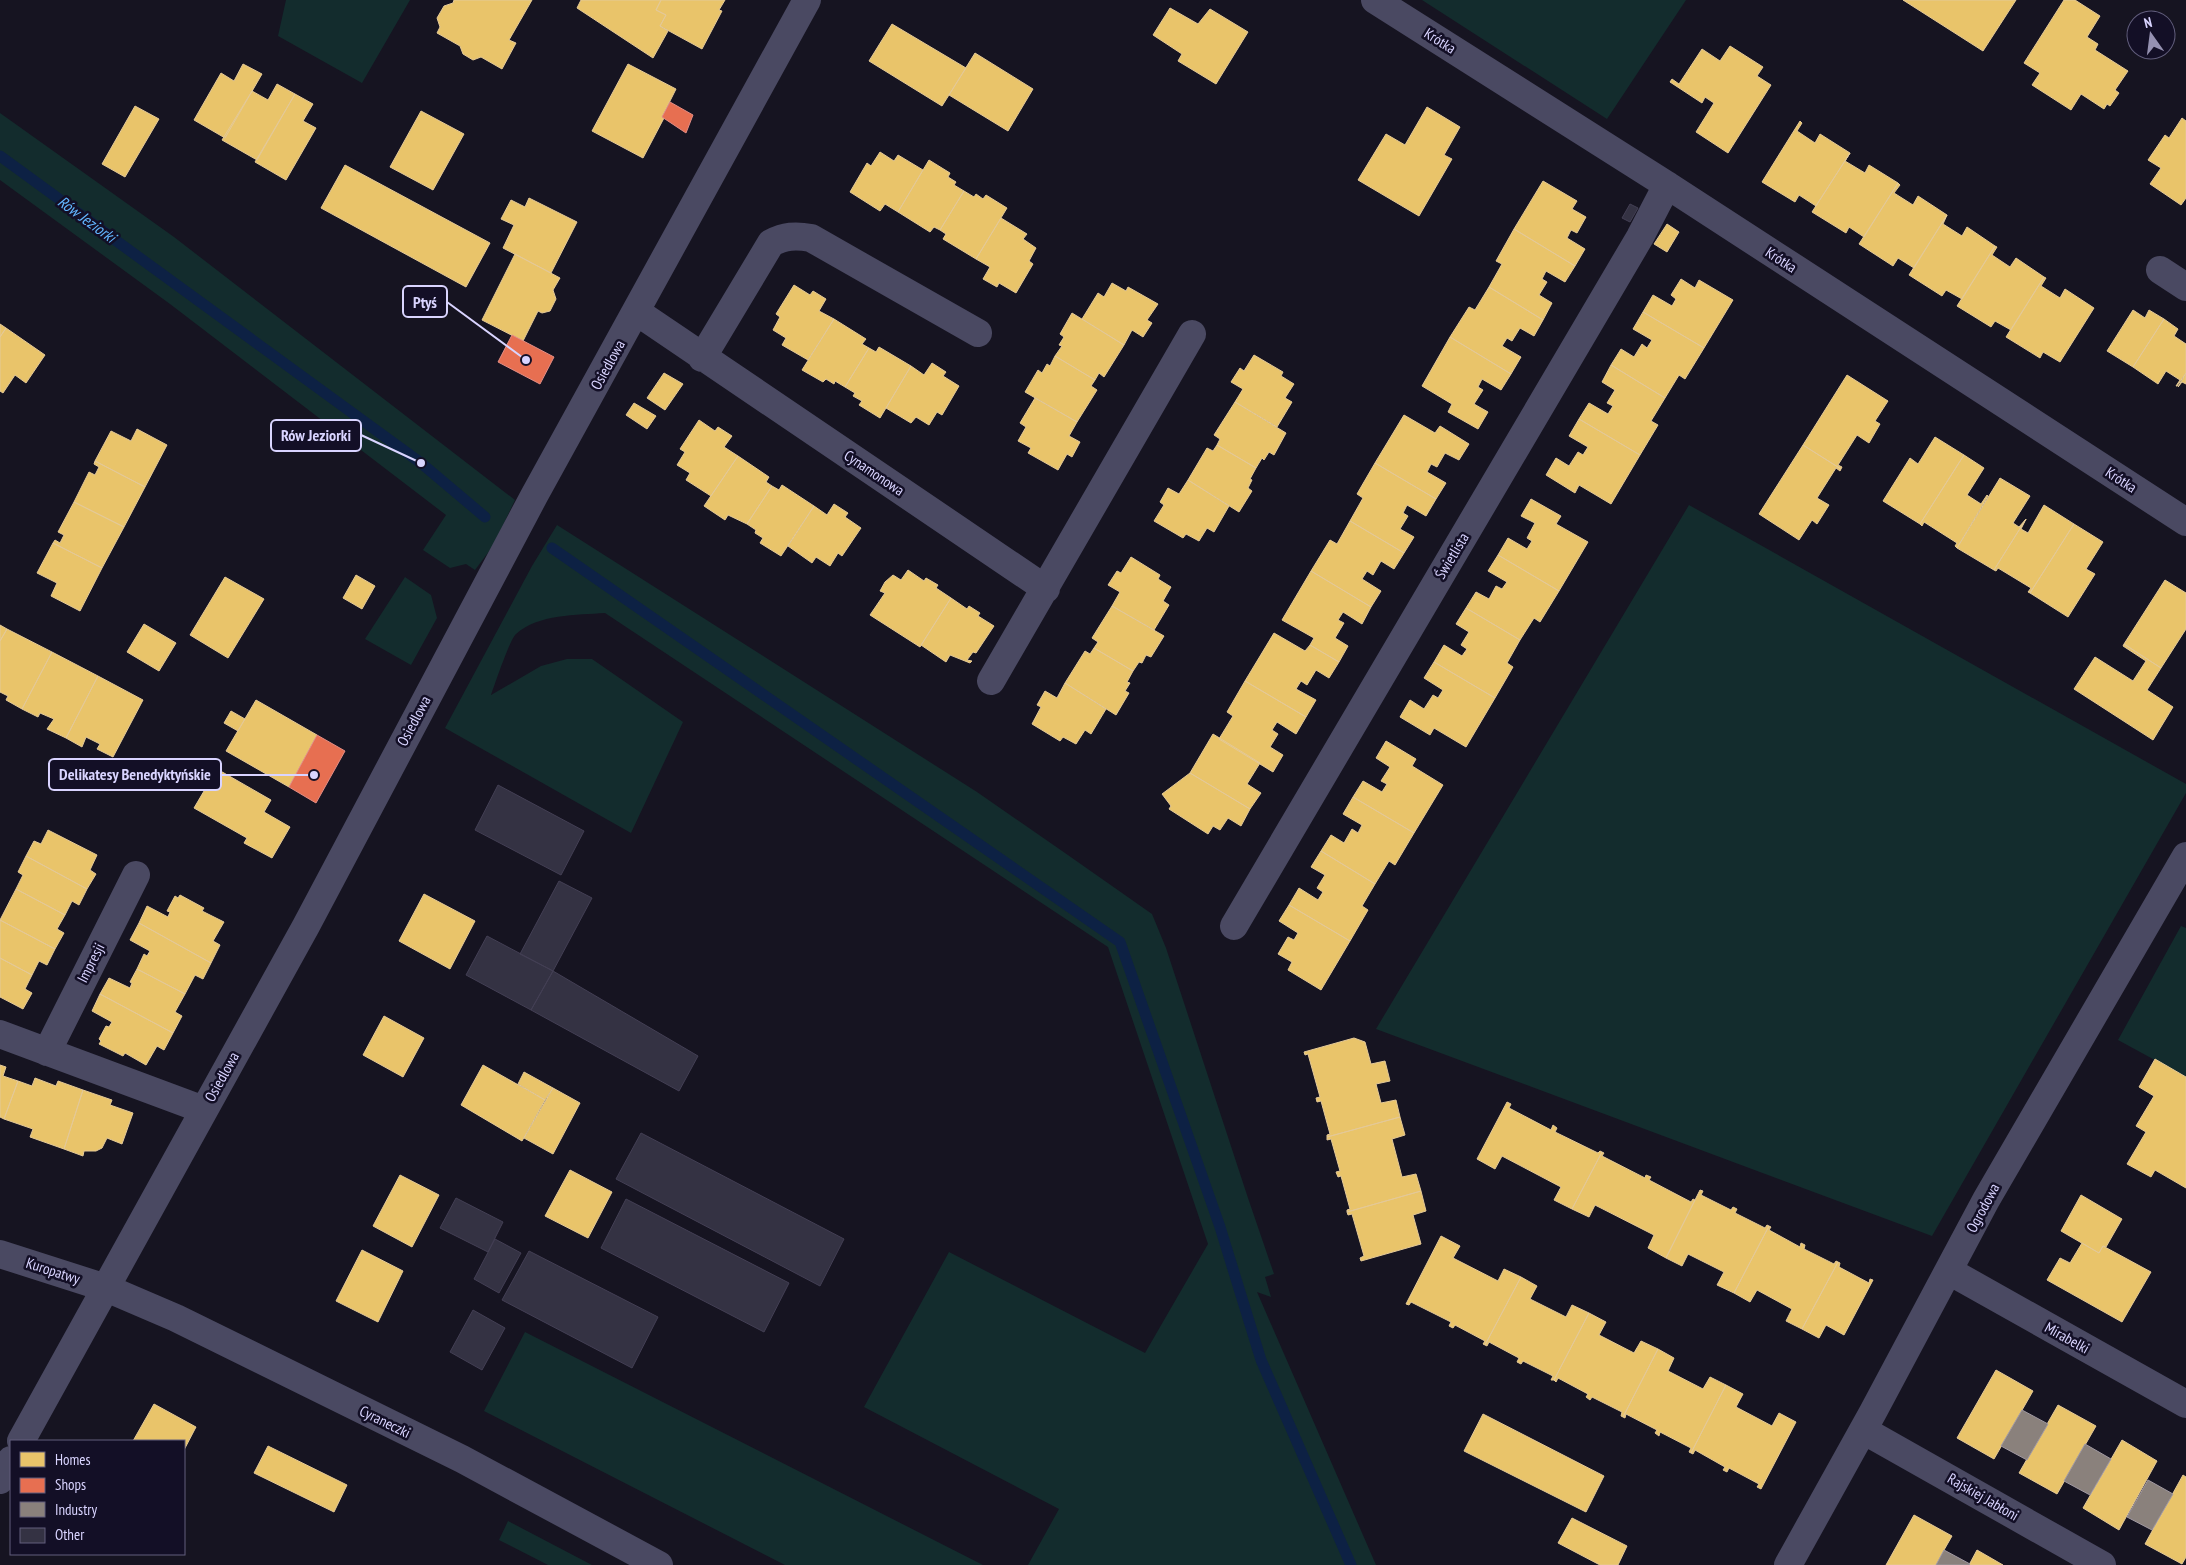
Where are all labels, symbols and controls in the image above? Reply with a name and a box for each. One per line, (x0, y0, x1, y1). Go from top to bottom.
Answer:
north arrow (2126, 10, 2176, 60)
text: N (2142, 13, 2154, 32)
street label: Krótka (1421, 24, 1460, 58)
water label: Rów Jeziorki (54, 191, 122, 248)
street label: Krótka (1762, 242, 1801, 277)
callout: Ptyś (403, 286, 447, 317)
text: Ptyś (413, 292, 437, 312)
street label: Osiedlowa (586, 337, 629, 393)
callout: Rów Jeziorki (271, 420, 361, 451)
text: Rów Jeziorki (281, 425, 351, 445)
street label: Cynamonowa (841, 446, 908, 500)
street label: Krótka (2102, 462, 2141, 497)
street label: Świetlista (1430, 529, 1473, 582)
street label: Osiedlowa (393, 692, 435, 749)
callout: Delikatesy Benedyktyńskie (49, 759, 221, 790)
text: Delikatesy Benedyktyńskie (59, 764, 211, 784)
street label: Impresji (73, 940, 108, 986)
street label: Osiedlowa (200, 1049, 243, 1105)
street label: Ogrodowa (1962, 1180, 2003, 1236)
street label: Kuropatwy (24, 1253, 83, 1288)
street label: Mirabelki (2042, 1318, 2093, 1358)
street label: Cyraneczki (357, 1401, 414, 1442)
legend (10, 1440, 185, 1555)
text: Homes (55, 1450, 91, 1469)
street label: Rajskiej Jabłoni (1944, 1469, 2022, 1525)
text: Shops (55, 1475, 86, 1494)
text: Industry (55, 1500, 97, 1519)
text: Other (55, 1525, 85, 1544)

